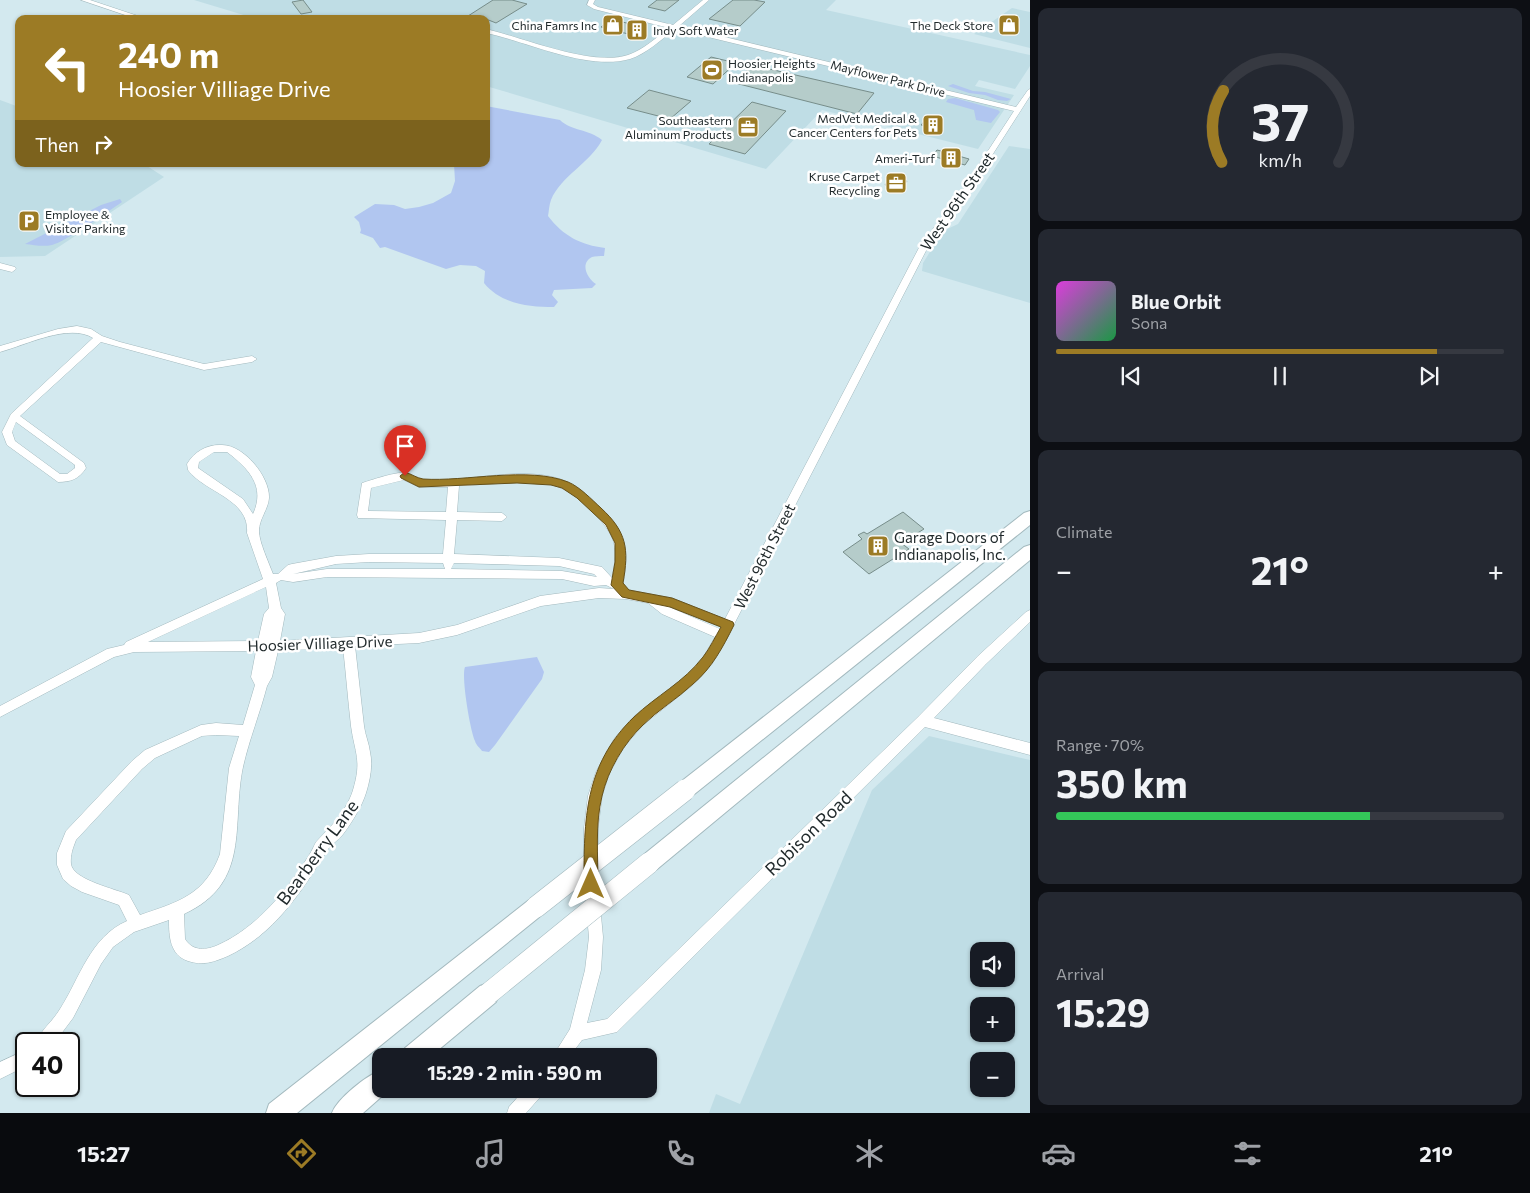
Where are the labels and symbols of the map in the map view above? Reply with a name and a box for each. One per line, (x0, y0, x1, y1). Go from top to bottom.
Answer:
shop icon: China Famrs Inc (601, 13, 625, 37)
shop icon: The Deck Store (997, 13, 1021, 37)
place label: China Famrs Inc (511, 18, 597, 32)
building icon: Indy Soft Water (625, 18, 649, 42)
place label: The Deck Store (910, 18, 993, 32)
place label: Indy Soft Water (653, 23, 739, 37)
place label: Hoosier Heights Indianapolis (728, 56, 815, 84)
street label: Mayflower Park Drive (829, 57, 947, 99)
sports icon: Hoosier Heights Indianapolis (700, 58, 724, 82)
place label: MedVet Medical & Cancer Centers for Pets (789, 111, 917, 139)
place label: Southeastern Aluminum Products (625, 113, 732, 141)
building icon: MedVet Medical & Cancer Centers for Pets (921, 113, 945, 137)
office icon: Southeastern Aluminum Products (736, 115, 760, 139)
building icon: Ameri-Turf (939, 146, 963, 170)
street label: West 96th Street (916, 148, 998, 254)
place label: Ameri-Turf (875, 151, 935, 165)
place label: Kruse Carpet Recycling (809, 169, 880, 197)
office icon: Kruse Carpet Recycling (884, 171, 908, 195)
place label: Employee & Visitor Parking (45, 207, 126, 235)
parking icon: Employee & Visitor Parking (17, 209, 41, 233)
pin (384, 425, 426, 476)
street label: West 96th Street (730, 500, 798, 612)
place label: Garage Doors of Indianapolis, Inc. (894, 528, 1006, 563)
building icon: Garage Doors of Indianapolis, Inc. (866, 534, 890, 558)
street label: Hoosier Villiage Drive (247, 631, 393, 655)
street label: Robison Road (760, 786, 856, 880)
street label: Bearberry Lane (271, 795, 363, 909)
position arrow (564, 857, 616, 909)
speed limit sign: 40 (15, 1032, 80, 1097)

